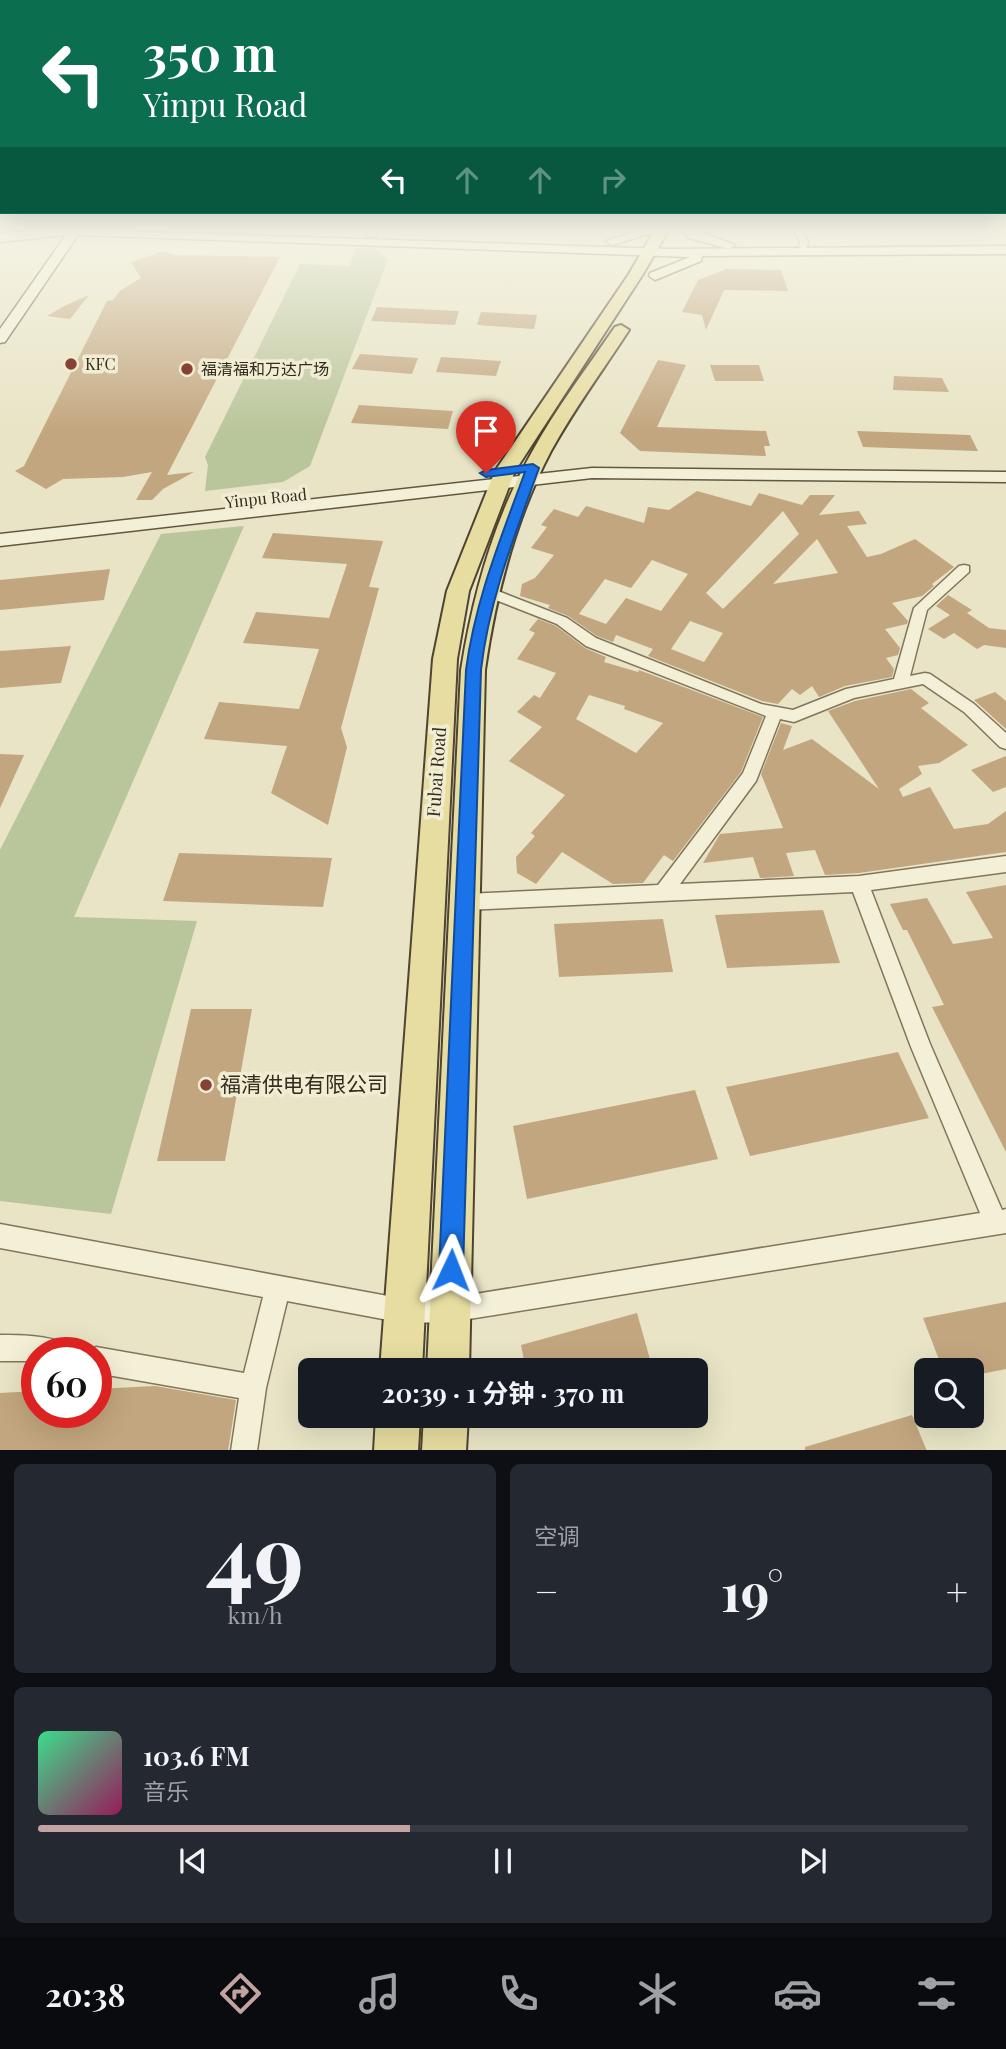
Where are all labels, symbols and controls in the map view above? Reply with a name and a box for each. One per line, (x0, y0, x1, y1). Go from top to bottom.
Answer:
text: 350 m (143, 19, 277, 84)
icon: left (28, 28, 119, 119)
text: Yinpu Road (143, 82, 307, 125)
icon: left (375, 161, 413, 199)
icon: ahead (448, 161, 486, 199)
icon: ahead (521, 161, 559, 199)
icon: right (594, 161, 632, 199)
place label: KFC (85, 353, 115, 374)
marker: KFC (63, 356, 79, 372)
place label: 福清福和万达广场 (201, 358, 329, 379)
marker: 福清福和万达广场 (179, 361, 195, 377)
pin (456, 401, 516, 473)
icon: arrive (467, 412, 505, 450)
street label: Yinpu Road (223, 483, 308, 512)
street label: Fubai Road (421, 725, 451, 818)
place label: 福清供电有限公司 (220, 1069, 388, 1097)
marker: 福清供电有限公司 (198, 1077, 214, 1093)
position arrow (414, 1233, 488, 1307)
speed limit sign: 60 (21, 1337, 112, 1428)
map controls (914, 1358, 984, 1428)
button: search (914, 1358, 984, 1428)
text: 20:39 · 1 分钟 · 370 m (382, 1375, 624, 1410)
text: 49 (206, 1493, 304, 1614)
text: 空调 (534, 1520, 580, 1551)
text: 19° (721, 1556, 784, 1625)
text: − (534, 1565, 559, 1616)
text: + (946, 1565, 968, 1616)
text: km/h (227, 1599, 283, 1630)
text: 103.6 FM (143, 1738, 250, 1773)
text: 音乐 (143, 1775, 189, 1806)
icon: previous (174, 1842, 212, 1880)
icon: pause (484, 1842, 522, 1880)
icon: next (794, 1842, 832, 1880)
icon: directions (216, 1969, 265, 2018)
icon: music (355, 1969, 404, 2018)
icon: phone (494, 1969, 543, 2018)
icon: climate (633, 1969, 682, 2018)
icon: car (773, 1969, 822, 2018)
icon: filters (912, 1969, 961, 2018)
text: 20:38 (45, 1972, 125, 2015)

